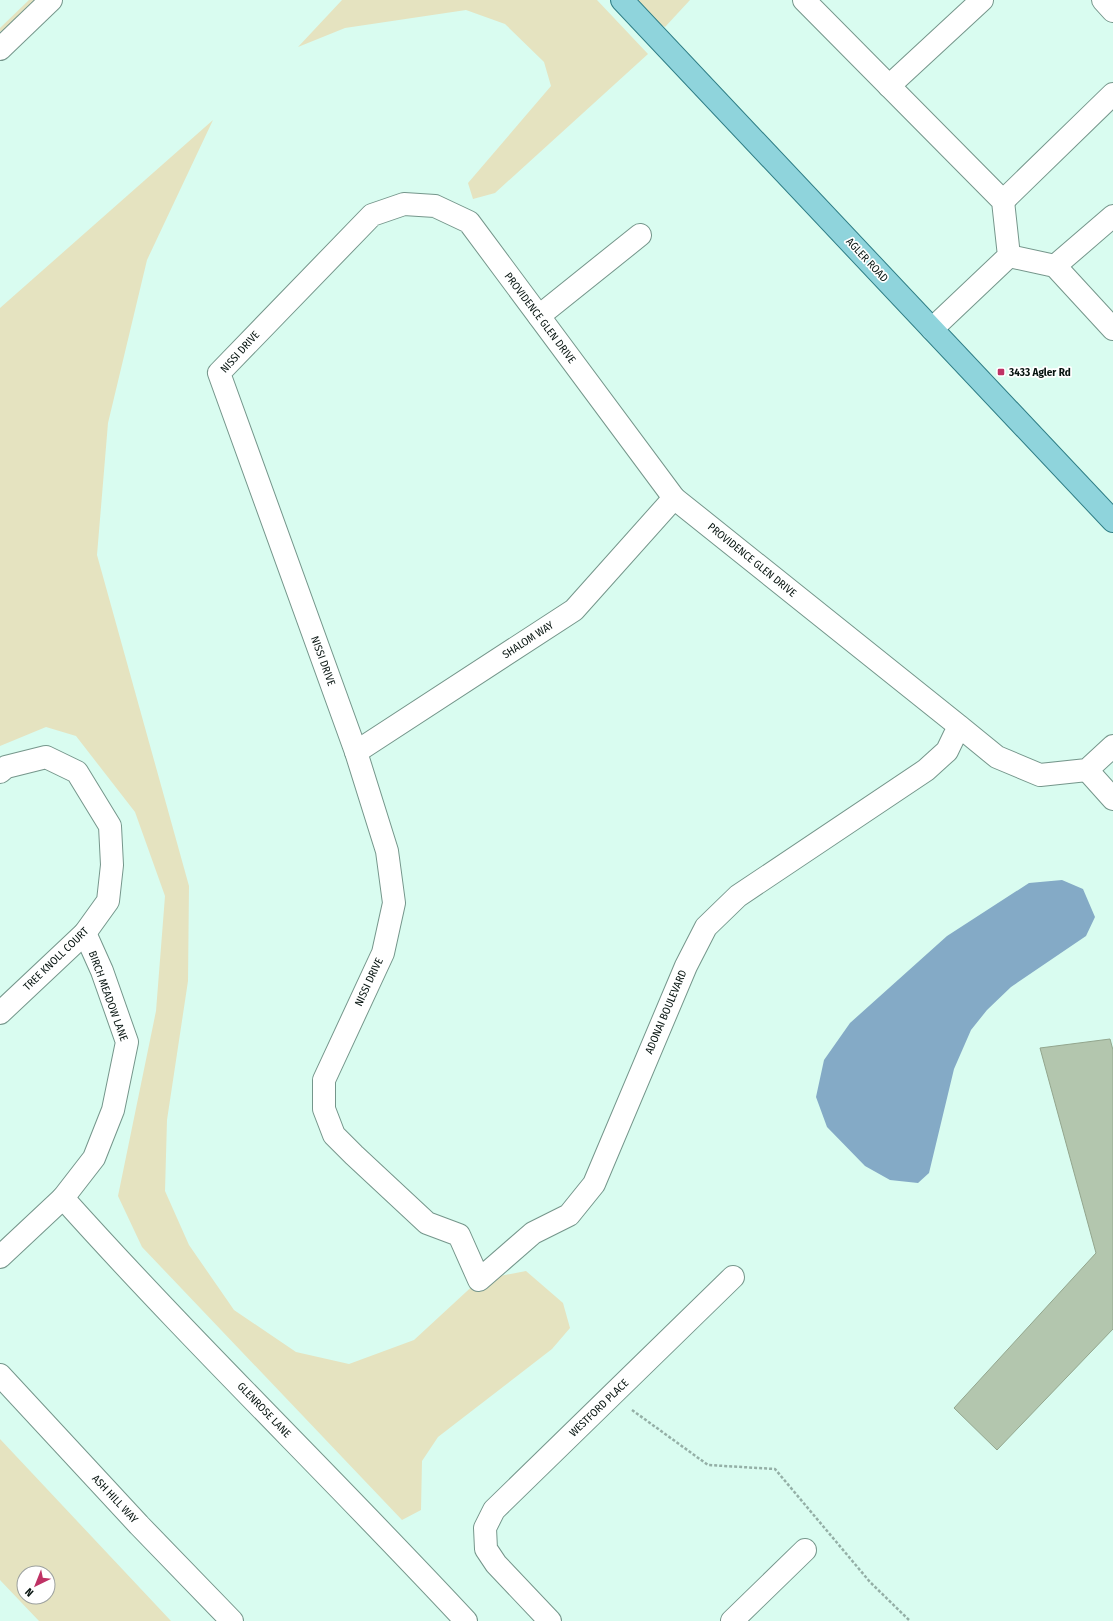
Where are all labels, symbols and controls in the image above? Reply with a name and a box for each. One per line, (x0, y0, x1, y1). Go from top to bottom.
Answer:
street label: AGLER ROAD (843, 235, 891, 285)
street label: PROVIDENCE GLEN DRIVE (502, 270, 578, 366)
street label: NISSI DRIVE (218, 328, 262, 376)
place label: 3433 Agler Rd (1008, 366, 1071, 379)
marker: 3433 Agler Rd (996, 367, 1006, 377)
street label: PROVIDENCE GLEN DRIVE (705, 520, 799, 600)
street label: SHALOM WAY (500, 618, 556, 661)
street label: NISSI DRIVE (308, 634, 338, 688)
street label: TREE KNOLL COURT (21, 924, 92, 993)
street label: BIRCH MEADOW LANE (86, 949, 130, 1043)
street label: NISSI DRIVE (352, 956, 386, 1008)
street label: ADONAI BOULEVARD (642, 968, 690, 1056)
street label: WESTFORD PLACE (567, 1377, 631, 1439)
street label: GLENROSE LANE (234, 1380, 294, 1440)
street label: ASH HILL WAY (89, 1472, 141, 1526)
north arrow (16, 1565, 56, 1605)
text: N (23, 1585, 36, 1599)

